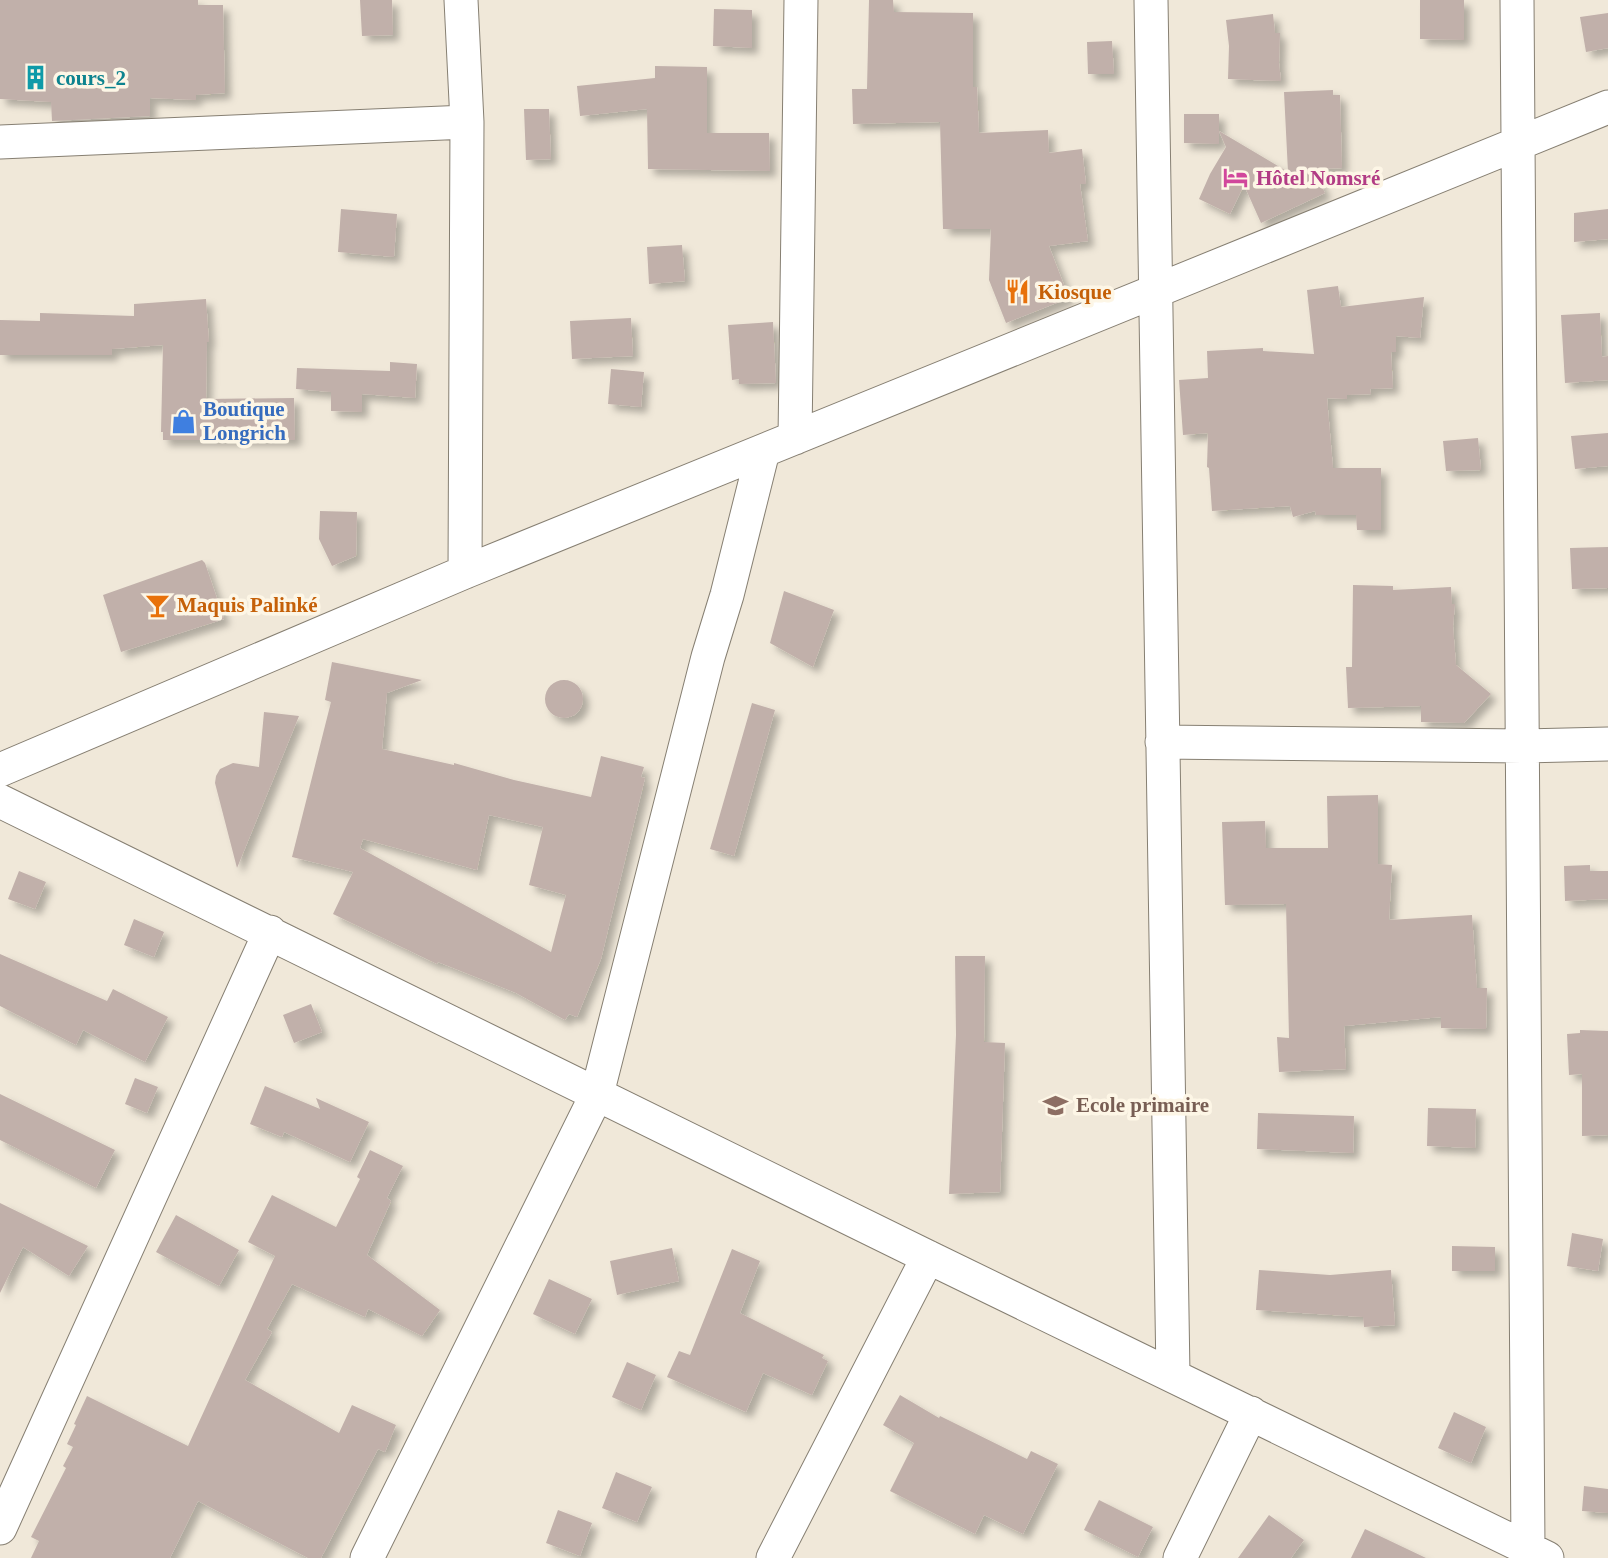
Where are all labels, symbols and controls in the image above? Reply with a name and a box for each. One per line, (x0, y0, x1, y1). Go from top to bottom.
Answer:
building icon: cours_2 (22, 64, 50, 92)
place label: cours_2 (56, 66, 126, 90)
hotel icon: Hôtel Nomsré (1222, 164, 1250, 192)
place label: Hôtel Nomsré (1256, 166, 1380, 190)
restaurant icon: Kiosque (1004, 278, 1032, 306)
place label: Kiosque (1038, 280, 1112, 304)
place label: Boutique Longrich (203, 397, 286, 445)
shop icon: Boutique Longrich (169, 407, 197, 435)
bar icon: Maquis Palinké (143, 591, 171, 619)
place label: Maquis Palinké (177, 593, 318, 617)
school or university icon: Ecole primaire (1042, 1091, 1070, 1119)
place label: Ecole primaire (1076, 1093, 1209, 1117)

